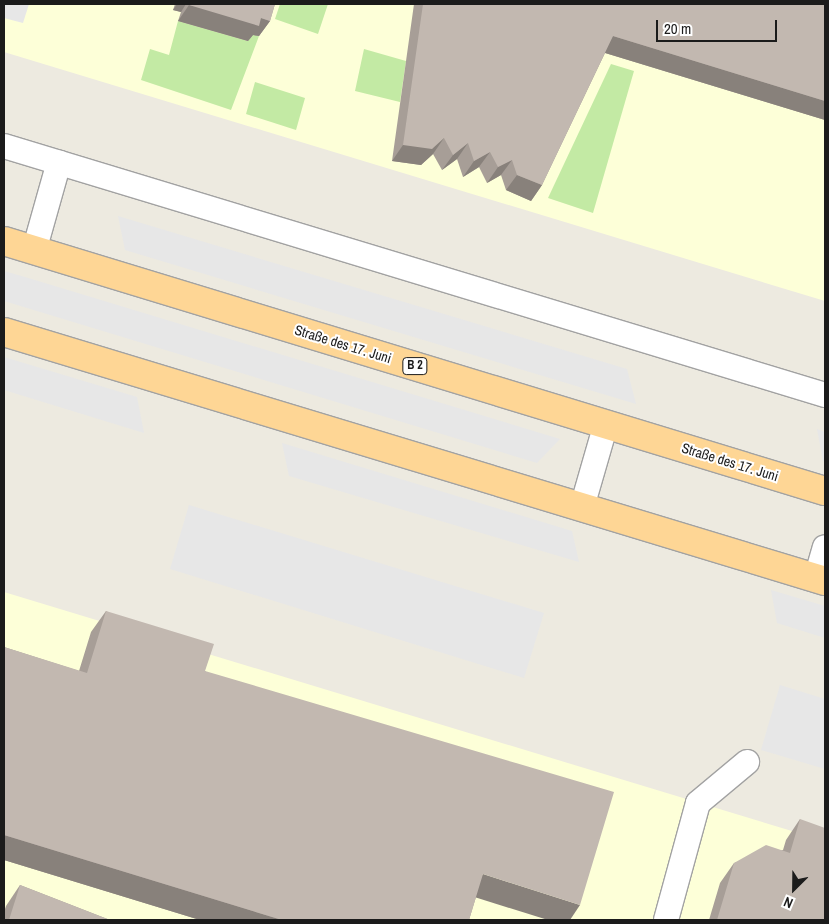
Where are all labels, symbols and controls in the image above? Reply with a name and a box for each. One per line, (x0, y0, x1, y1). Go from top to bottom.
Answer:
scale bar (659, 10, 780, 42)
text: 20 m (664, 18, 691, 39)
street label: Straße des 17. Juni (293, 321, 393, 367)
road number: B 2 (401, 356, 429, 376)
street label: Straße des 17. Juni (680, 439, 780, 485)
north arrow (769, 864, 819, 914)
text: N (781, 893, 795, 913)

